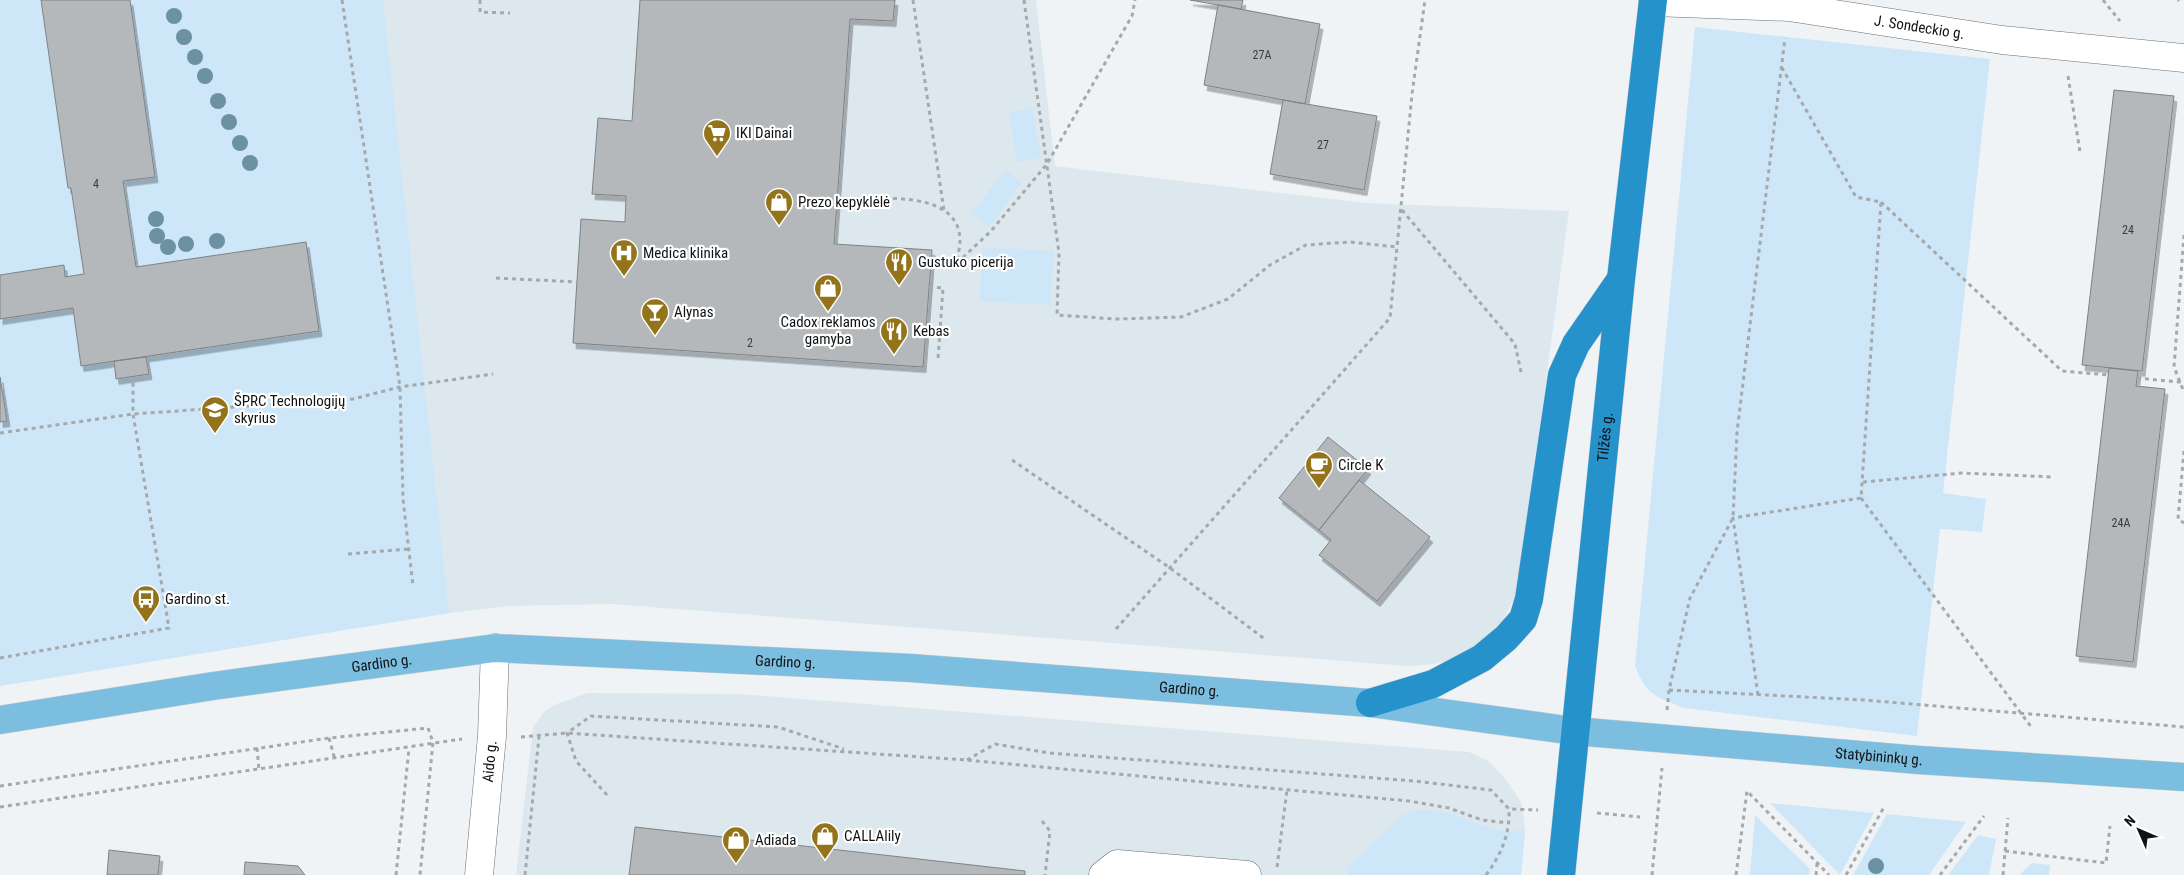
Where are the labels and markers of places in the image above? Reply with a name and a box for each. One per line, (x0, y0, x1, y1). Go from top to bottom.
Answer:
supermarket icon: IKI Dainai (702, 118, 732, 157)
place label: IKI Dainai (736, 124, 792, 142)
shop icon: Prezo kepyklėlė (764, 187, 794, 226)
place label: Prezo kepyklėlė (798, 193, 890, 211)
hospital icon: Medica klinika (609, 238, 639, 277)
place label: Medica klinika (643, 244, 728, 262)
restaurant icon: Gustuko picerija (884, 247, 914, 286)
place label: Gustuko picerija (918, 253, 1014, 271)
shop icon: Cadox reklamos gamyba (813, 273, 843, 312)
bar icon: Alynas (640, 297, 670, 336)
place label: Alynas (674, 303, 714, 321)
place label: Cadox reklamos gamyba (780, 313, 876, 348)
restaurant icon: Kebas (879, 316, 909, 355)
place label: Kebas (913, 322, 950, 340)
place label: ŠPRC Technologijų skyrius (234, 392, 345, 427)
school or university icon: ŠPRC Technologijų skyrius (200, 395, 230, 434)
cafe icon: Circle K (1304, 450, 1334, 489)
place label: Circle K (1338, 456, 1384, 474)
bus stop icon: Gardino st. (131, 584, 161, 623)
place label: Gardino st. (165, 590, 230, 608)
shop icon: CALLAlily (810, 821, 840, 860)
shop icon: Adiada (721, 825, 751, 864)
place label: CALLAlily (844, 827, 901, 845)
place label: Adiada (755, 831, 796, 849)

